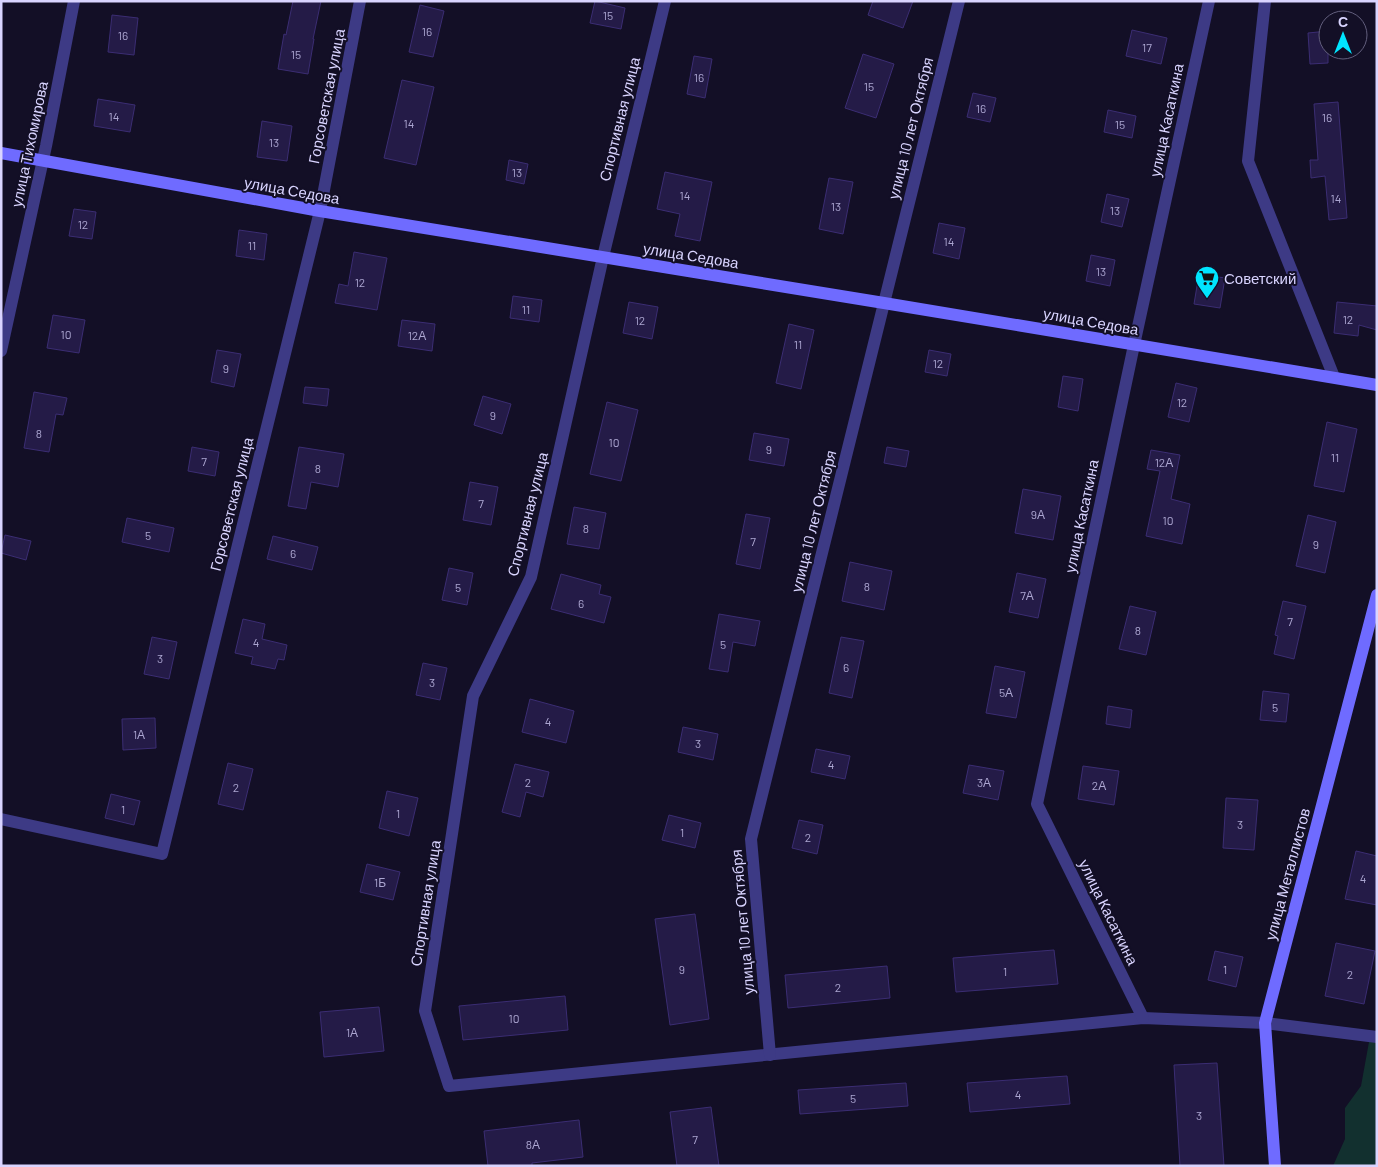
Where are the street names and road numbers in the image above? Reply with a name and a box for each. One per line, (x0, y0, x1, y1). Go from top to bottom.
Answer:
street label: Горсоветская улица (304, 26, 348, 165)
street label: Спортивная улица (595, 54, 643, 183)
street label: улица 10 лет Октября (884, 55, 936, 201)
street label: улица Касаткина (1145, 61, 1187, 178)
street label: улица Тихомирова (7, 79, 51, 209)
street label: улица Седова (243, 173, 342, 207)
street label: улица Седова (642, 239, 741, 272)
street label: улица Седова (1042, 304, 1141, 338)
street label: Горсоветская улица (206, 435, 256, 573)
street label: улица 10 лет Октября (787, 448, 839, 594)
street label: Спортивная улица (503, 449, 551, 578)
street label: улица Касаткина (1060, 457, 1102, 574)
street label: улица Металлистов (1261, 806, 1313, 942)
street label: Спортивная улица (406, 838, 444, 967)
street label: улица 10 лет Октября (727, 849, 757, 995)
street label: улица Касаткина (1076, 856, 1143, 968)

